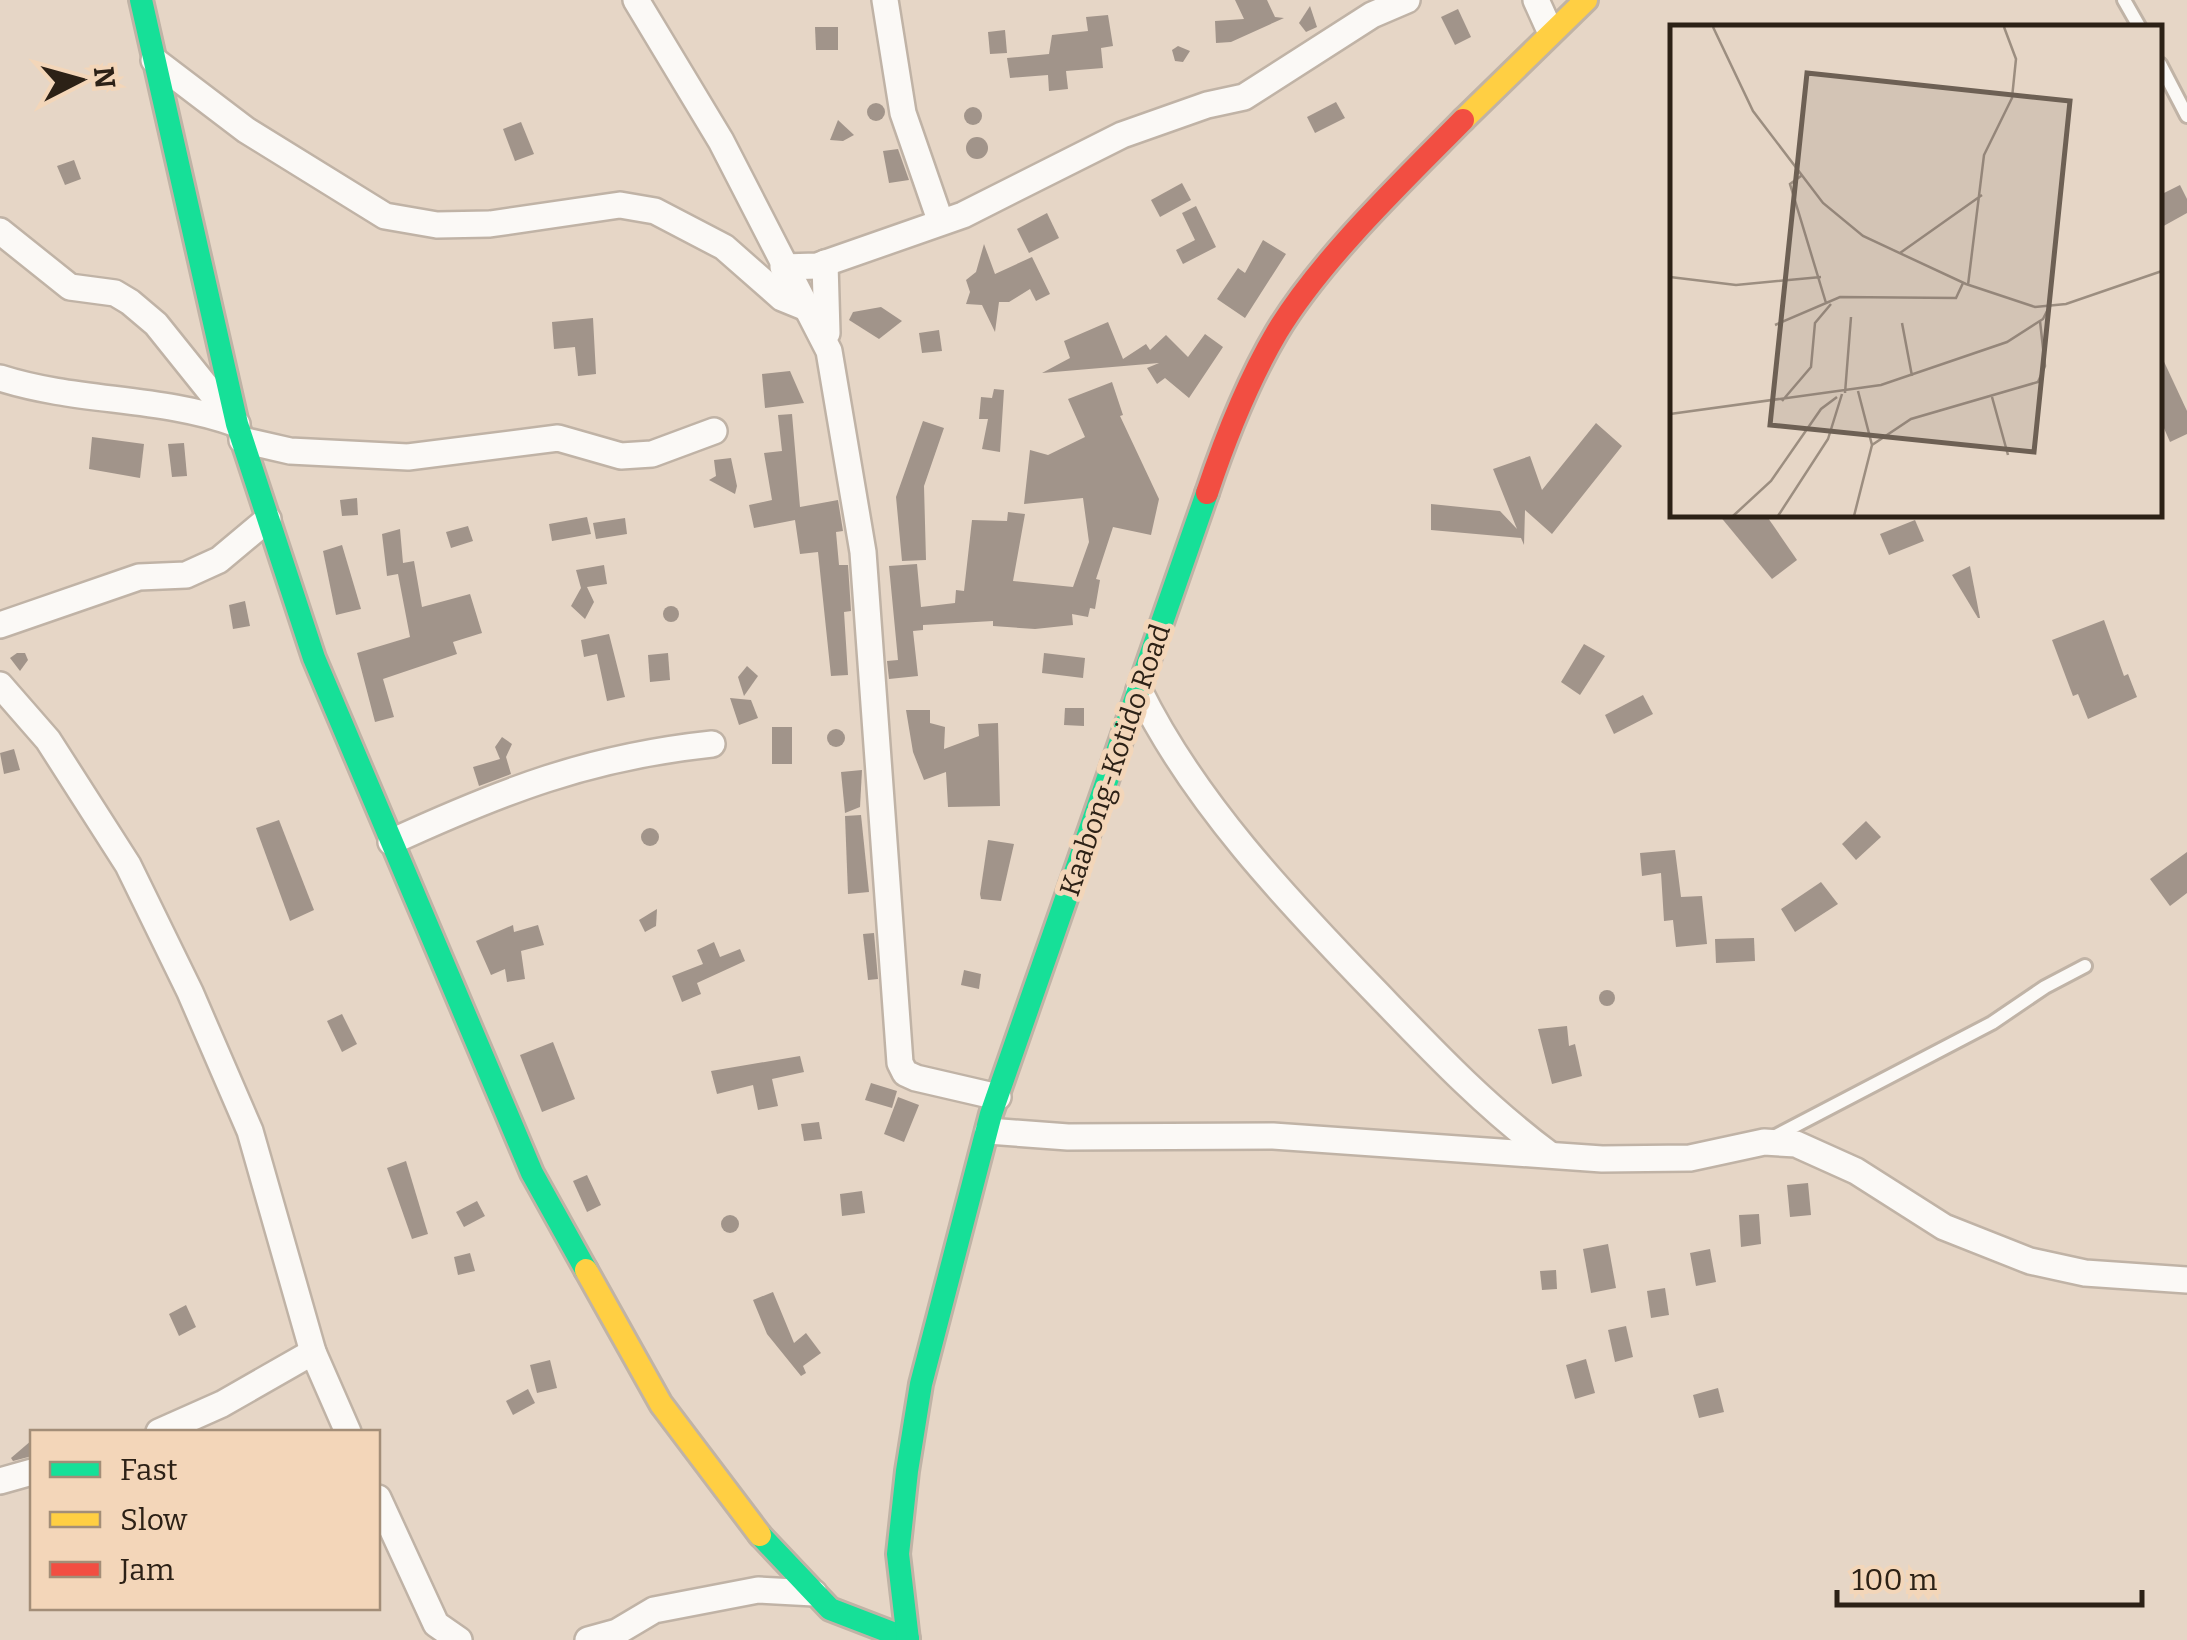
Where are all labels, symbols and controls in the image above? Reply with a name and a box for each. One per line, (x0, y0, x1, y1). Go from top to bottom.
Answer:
inset map (1670, 25, 2162, 518)
north arrow (30, 30, 130, 130)
text: N (87, 65, 122, 90)
street label: Kaabong-Kotido Road (1053, 620, 1177, 900)
legend (30, 1430, 380, 1610)
text: Fast (120, 1452, 178, 1488)
text: Slow (120, 1502, 188, 1538)
scale bar (1837, 1545, 2142, 1607)
text: Jam (119, 1552, 175, 1588)
text: 100 m (1852, 1562, 1938, 1598)

